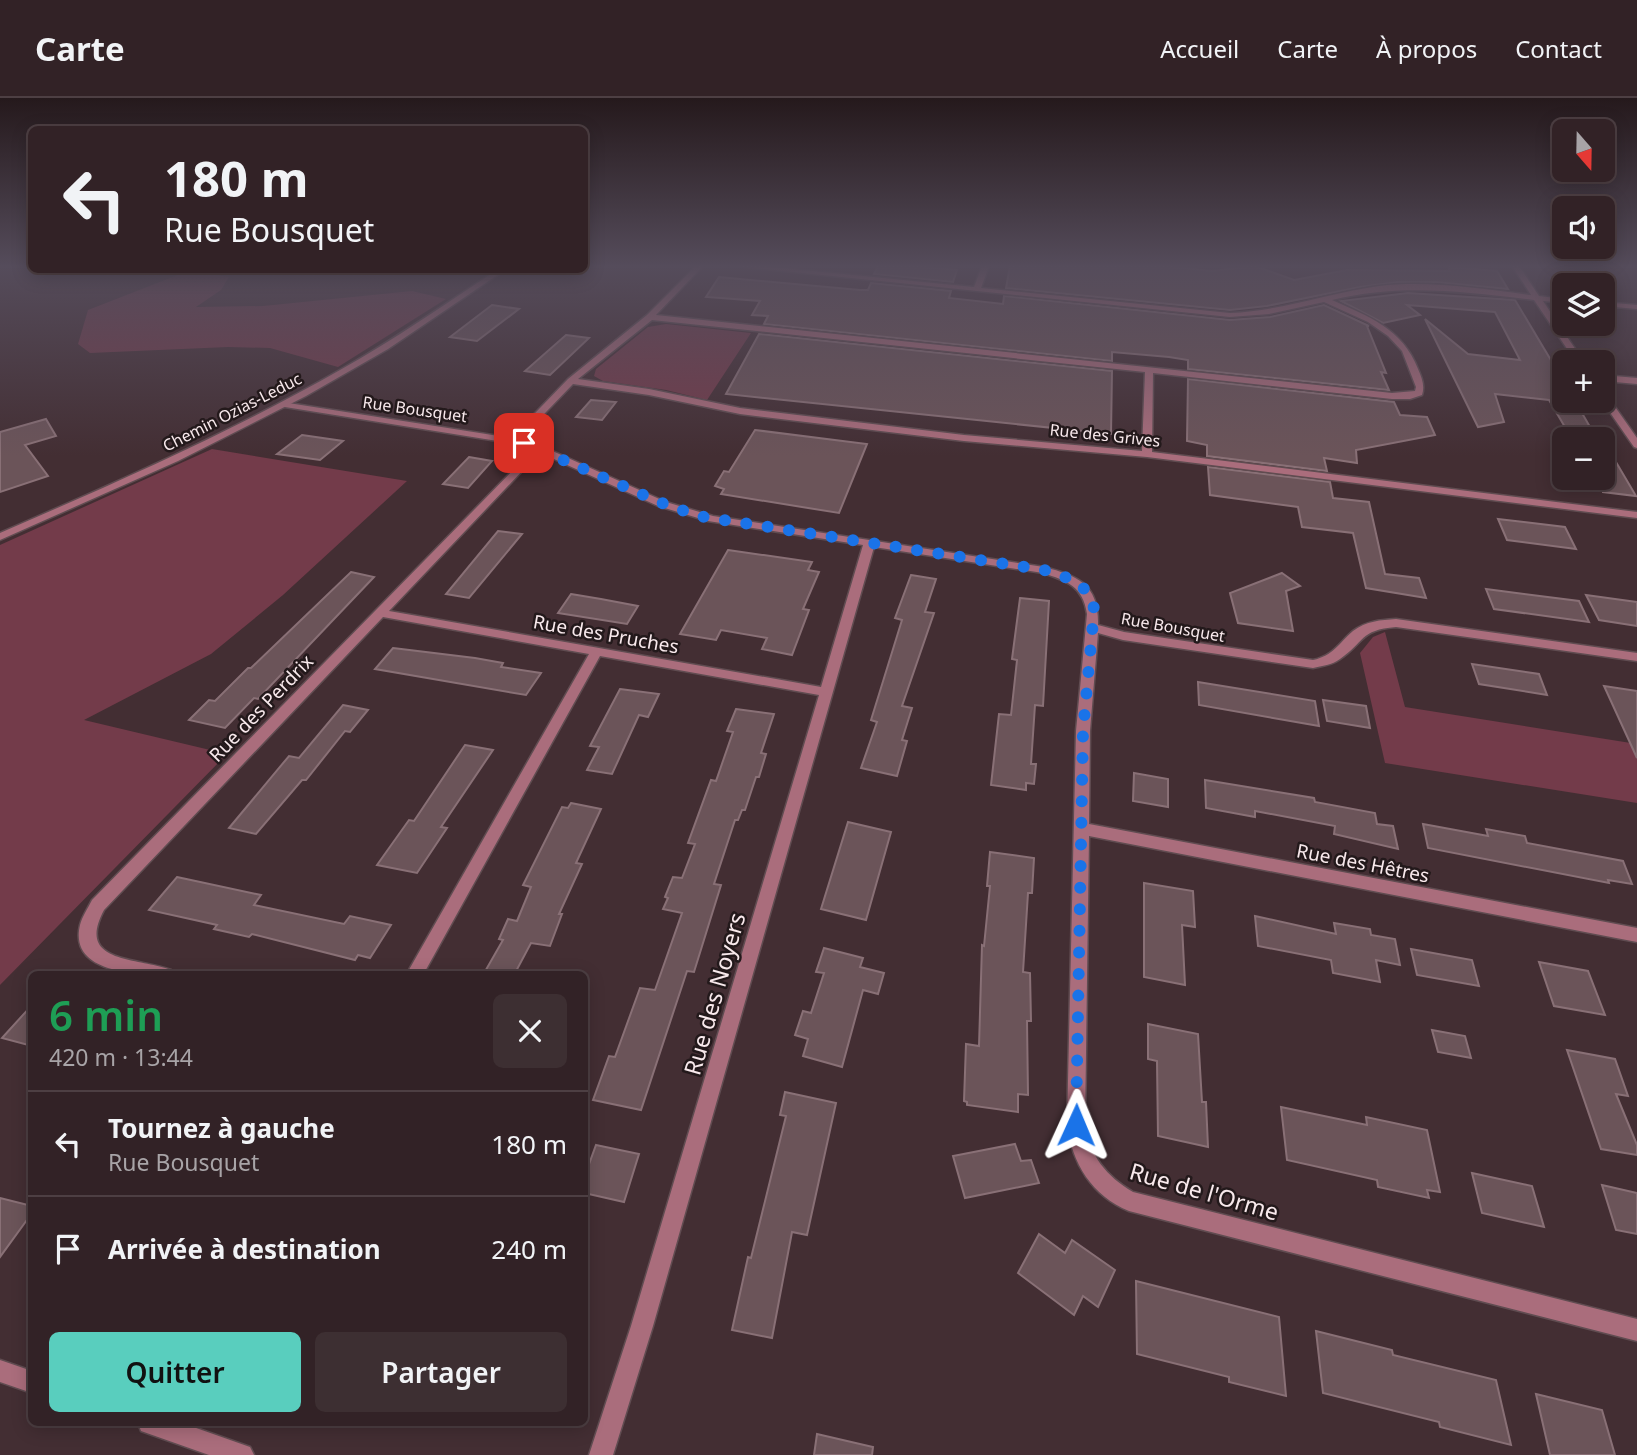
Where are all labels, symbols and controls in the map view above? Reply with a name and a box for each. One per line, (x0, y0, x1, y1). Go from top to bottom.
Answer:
text: Carte (35, 26, 125, 71)
text: Accueil (1160, 32, 1239, 65)
text: Carte (1277, 32, 1338, 65)
text: À propos (1376, 32, 1477, 65)
text: Contact (1515, 32, 1602, 65)
north arrow (1552, 119, 1615, 182)
map controls (1552, 119, 1615, 490)
text: 180 m (164, 145, 309, 211)
icon: left (49, 154, 140, 245)
button: sound (1552, 196, 1615, 259)
text: Rue Bousquet (164, 208, 374, 251)
button: layers (1552, 273, 1615, 336)
button: + (1552, 350, 1615, 413)
street label: Chemin Ozias-Leduc (159, 367, 305, 457)
street label: Rue Bousquet (361, 391, 469, 427)
pin (494, 413, 554, 473)
street label: Rue des Grives (1049, 418, 1161, 452)
icon: arrive (505, 424, 543, 462)
button: − (1552, 427, 1615, 490)
street label: Rue Bousquet (1119, 607, 1227, 647)
street label: Rue des Pruches (531, 608, 681, 660)
street label: Rue des Perdrix (203, 649, 319, 767)
street label: Rue des Hêtres (1294, 837, 1432, 889)
street label: Rue des Noyers (676, 909, 753, 1079)
text: 6 min (49, 986, 163, 1043)
button: close (493, 994, 567, 1068)
text: 420 m · 13:44 (49, 1041, 193, 1073)
position arrow (1039, 1088, 1113, 1162)
text: Tournez à gauche (108, 1110, 335, 1146)
icon: left (49, 1125, 87, 1163)
text: 180 m (491, 1126, 567, 1162)
text: Rue Bousquet (108, 1146, 259, 1178)
street label: Rue de l'Orme (1126, 1154, 1283, 1228)
icon: arrive (49, 1230, 87, 1268)
text: Arrivée à destination (108, 1231, 381, 1267)
text: 240 m (491, 1231, 567, 1267)
button: Quitter (49, 1332, 301, 1412)
button: Partager (315, 1332, 567, 1412)

